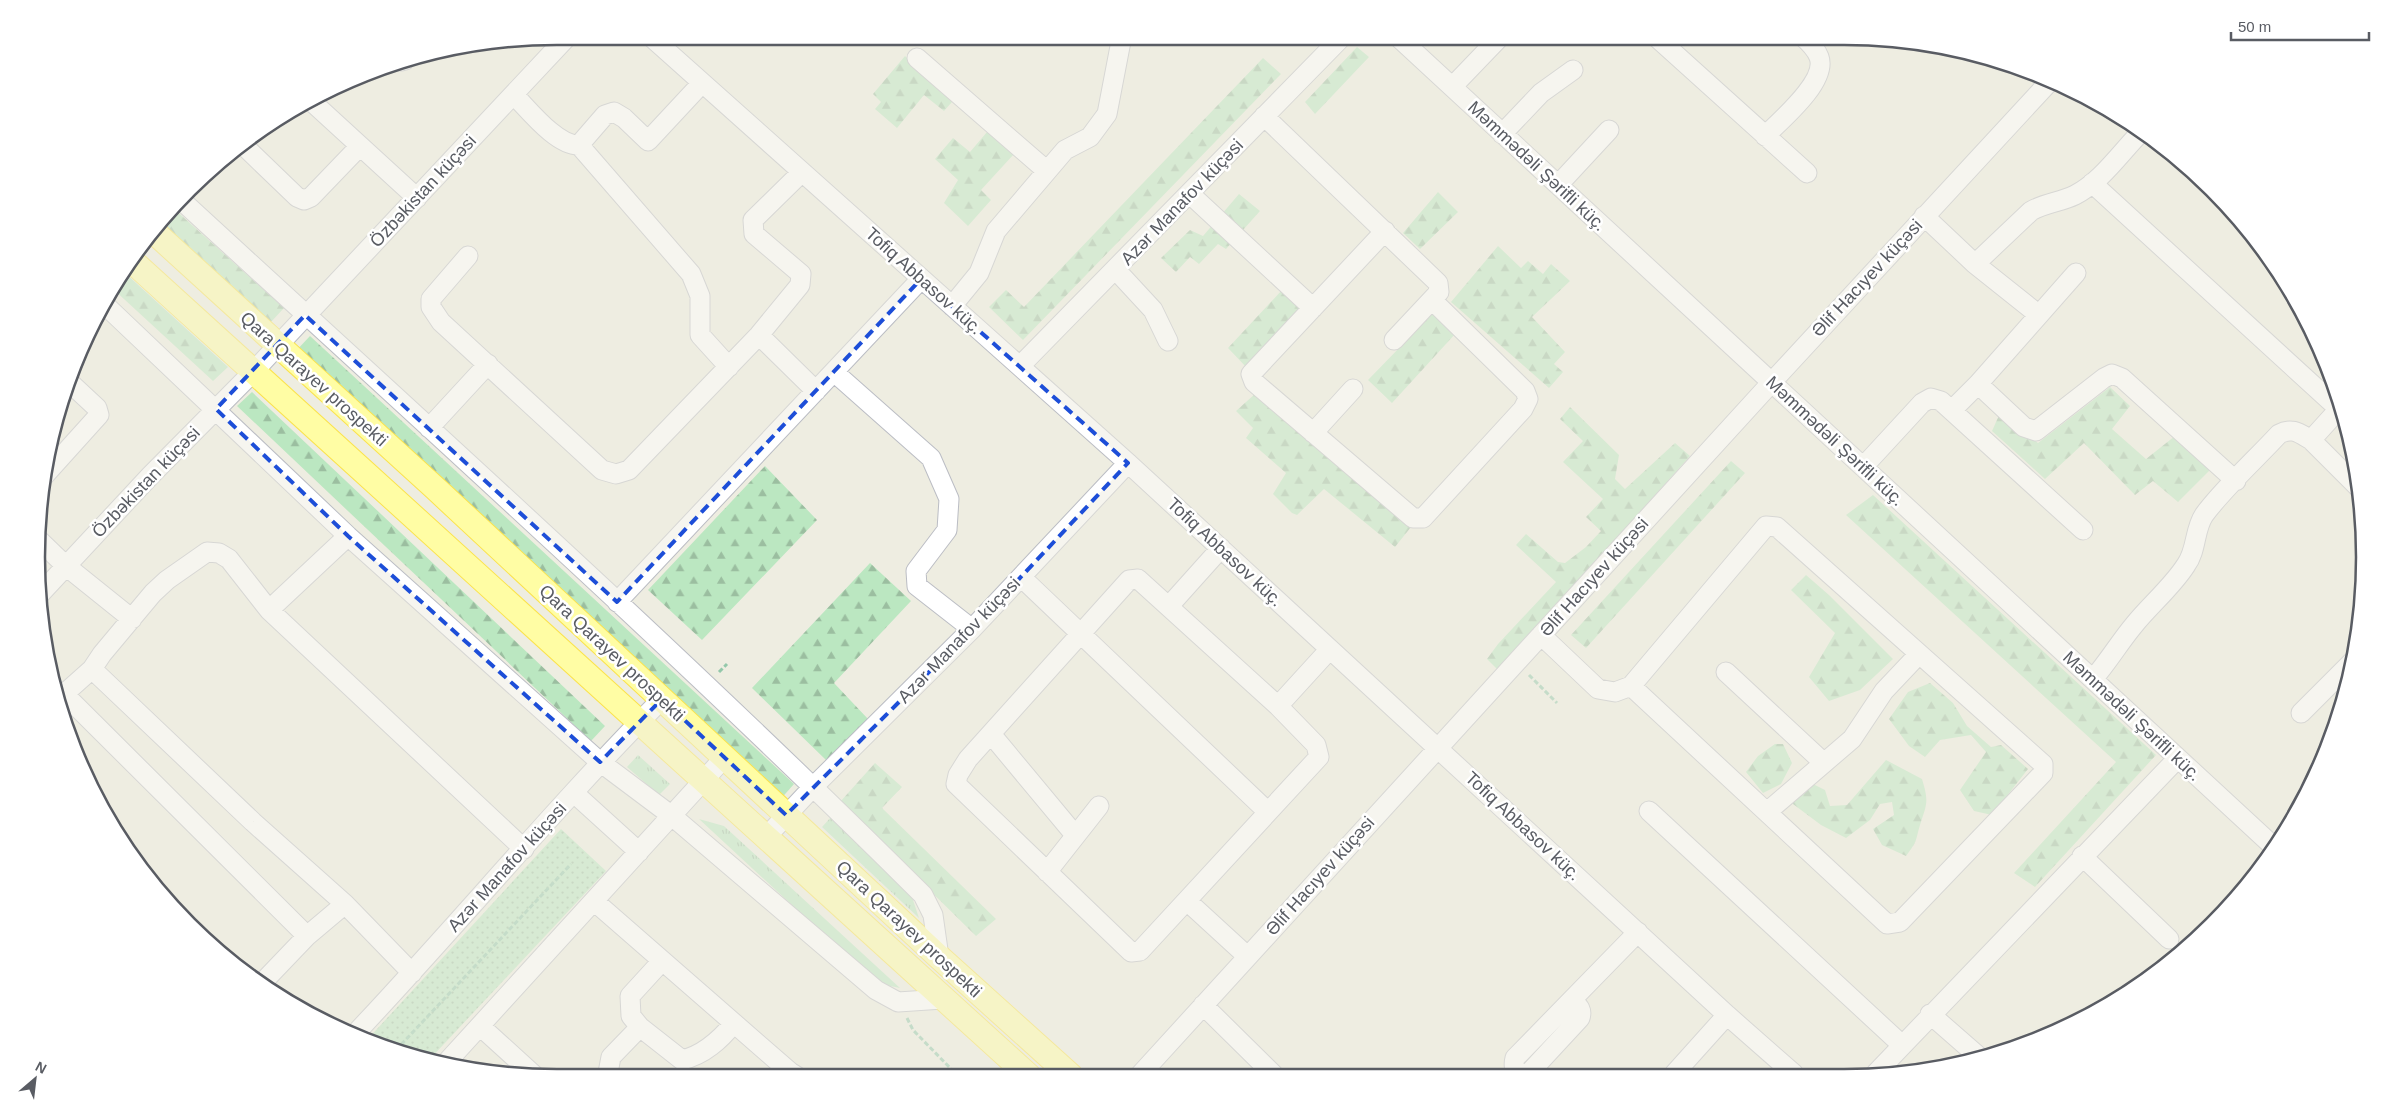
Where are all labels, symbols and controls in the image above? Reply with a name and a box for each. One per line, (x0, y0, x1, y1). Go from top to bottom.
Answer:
scale bar (2231, 10, 2368, 42)
text: 50 m (2238, 18, 2271, 35)
street label: Məmmədəli Şərifli küç. (1464, 97, 1610, 235)
street label: Özbəkistan küçəsi (366, 131, 480, 251)
street label: Azər Manafov küçəsi (1117, 135, 1247, 269)
street label: Əlif Hacıyev küçəsi (1808, 215, 1926, 341)
street label: Tofiq Abbasov küç. (862, 223, 986, 339)
street label: Qara Qarayev prospekti (236, 308, 392, 450)
street label: Məmmədəli Şərifli küç. (1762, 372, 1908, 510)
street label: Özbəkistan küçəsi (88, 423, 204, 541)
street label: Tofiq Abbasov küç. (1163, 494, 1287, 610)
street label: Əlif Hacıyev küçəsi (1536, 514, 1652, 640)
street label: Azər Manafov küçəsi (894, 573, 1024, 707)
street label: Qara Qarayev prospekti (535, 581, 689, 725)
street label: Məmmədəli Şərifli küç. (2059, 647, 2205, 785)
street label: Tofiq Abbasov küç. (1461, 768, 1585, 884)
street label: Azər Manafov küçəsi (444, 798, 570, 936)
street label: Əlif Hacıyev küçəsi (1262, 813, 1378, 939)
street label: Qara Qarayev prospekti (832, 857, 986, 1001)
north arrow (10, 1054, 60, 1104)
text: N (33, 1058, 49, 1077)

